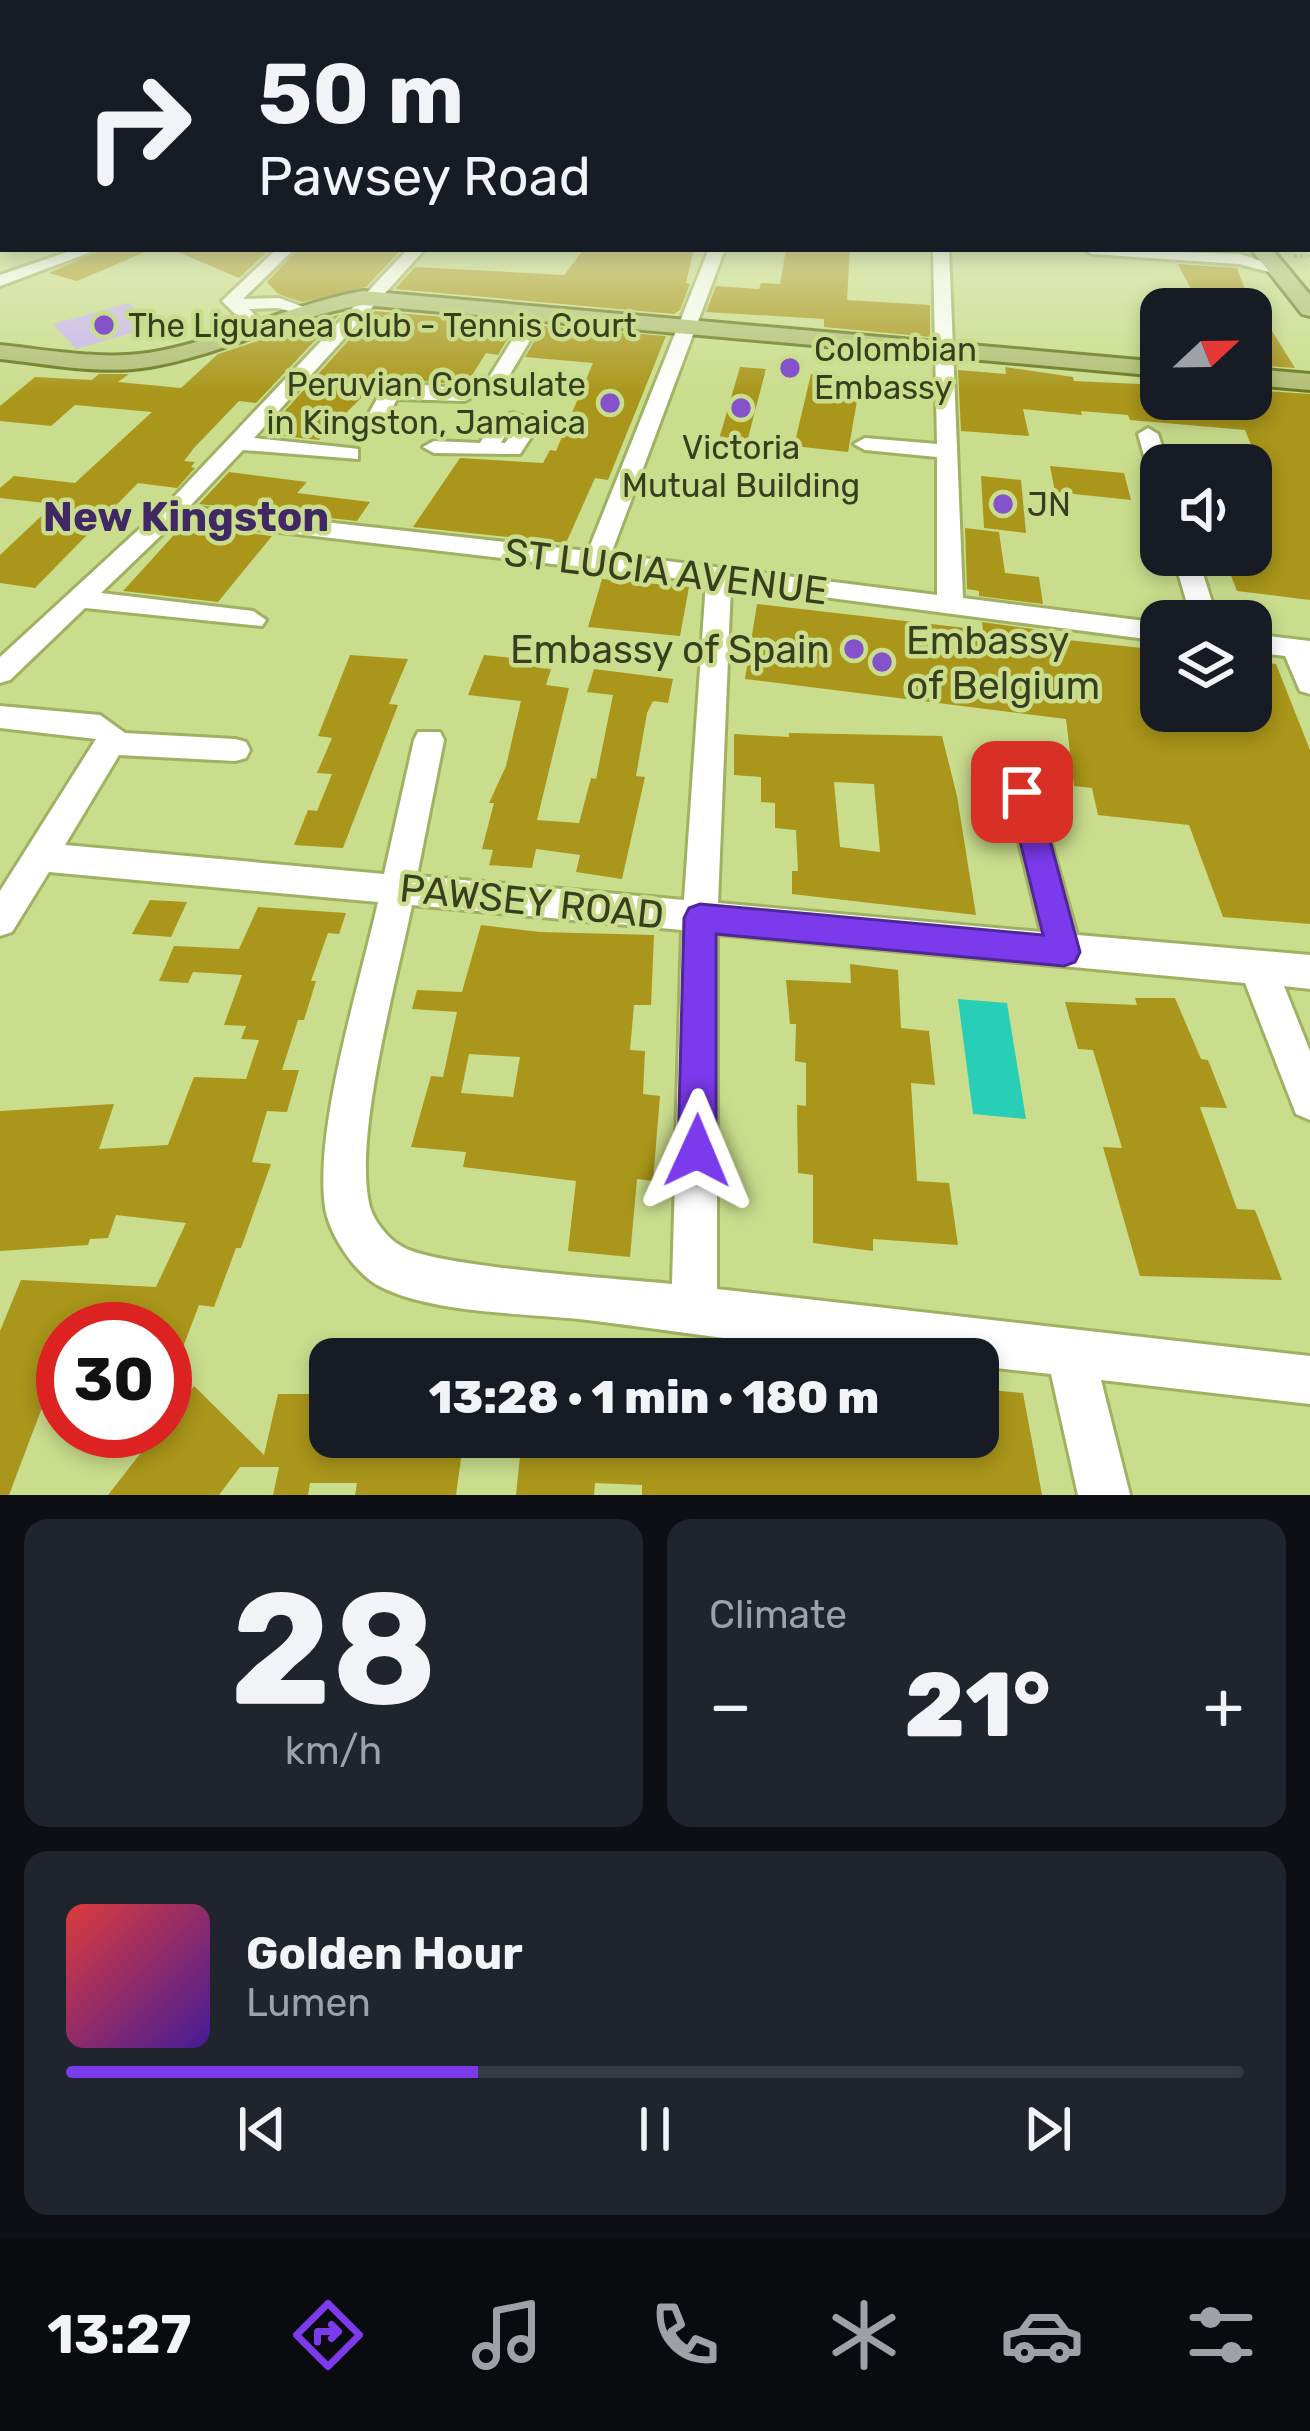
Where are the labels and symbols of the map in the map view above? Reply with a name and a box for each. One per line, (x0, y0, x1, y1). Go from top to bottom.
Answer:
north arrow (1140, 288, 1272, 420)
place label: The Liguanea Club - Tennis Court (128, 306, 637, 345)
marker: The Liguanea Club - Tennis Court (91, 312, 117, 338)
place label: Colombian Embassy (814, 330, 977, 407)
marker: Colombian Embassy (777, 355, 803, 381)
place label: Peruvian Consulate in Kingston, Jamaica (266, 365, 586, 442)
marker: Peruvian Consulate in Kingston, Jamaica (597, 390, 623, 416)
marker: Victoria Mutual Building (728, 395, 754, 421)
place label: Victoria Mutual Building (622, 428, 860, 505)
place label: JN (1027, 485, 1071, 524)
marker: JN (990, 491, 1016, 517)
district label: New Kingston (43, 492, 329, 542)
street label: ST LUCIA AVENUE (502, 529, 830, 615)
place label: Embassy of Belgium (906, 618, 1100, 709)
place label: Embassy of Spain (510, 627, 830, 673)
marker: Embassy of Spain (841, 636, 867, 662)
marker: Embassy of Belgium (869, 649, 895, 675)
pin (971, 741, 1073, 843)
street label: PAWSEY ROAD (398, 865, 666, 939)
position arrow (634, 1088, 760, 1214)
speed limit sign: 30 (36, 1302, 192, 1458)

